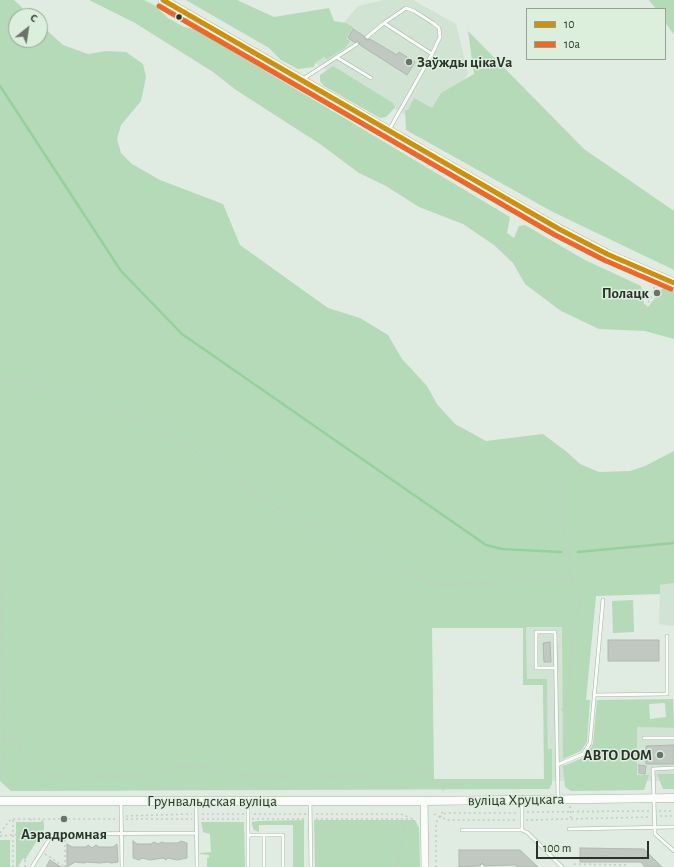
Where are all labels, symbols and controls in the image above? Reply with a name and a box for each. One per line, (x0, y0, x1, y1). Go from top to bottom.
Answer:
north arrow (8, 8, 48, 48)
legend (526, 8, 666, 60)
text: С (28, 12, 39, 24)
unlabelled marker (174, 12, 184, 22)
text: 10 (564, 18, 574, 30)
text: 10а (564, 38, 580, 50)
place label: Заўжды цікаVа (417, 53, 512, 71)
marker: Заўжды цікаVа (404, 57, 414, 67)
place label: Полацк (602, 284, 649, 302)
marker: Полацк (652, 288, 662, 298)
place label: АВТО DOM (583, 746, 652, 764)
marker: АВТО DOM (655, 750, 665, 760)
street label: вуліца Хруцкага (468, 790, 564, 810)
street label: Грунвальдская вуліца (147, 792, 277, 810)
marker: Аэрадромная (59, 814, 69, 824)
place label: Аэрадромная (21, 825, 107, 843)
scale bar (538, 833, 651, 859)
text: 100 m (543, 842, 571, 854)

